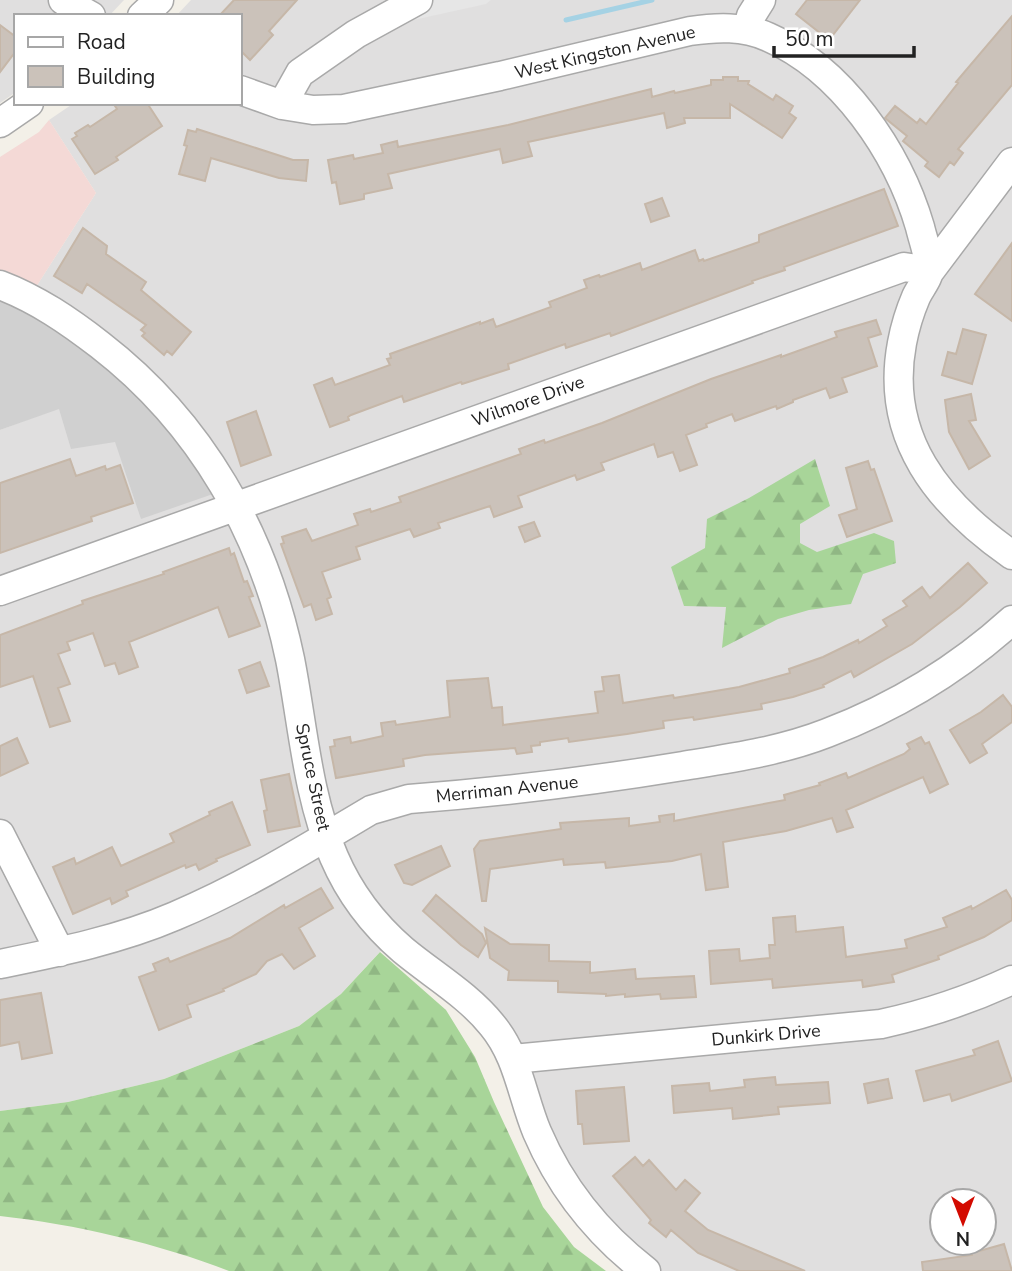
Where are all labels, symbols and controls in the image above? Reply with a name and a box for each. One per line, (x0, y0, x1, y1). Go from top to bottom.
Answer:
legend (14, 14, 242, 105)
scale bar (774, 14, 914, 58)
street label: West Kingston Avenue (512, 20, 698, 84)
text: 50 m (785, 25, 834, 53)
text: Road (77, 28, 126, 56)
text: Building (77, 63, 155, 91)
street label: Wilmore Drive (468, 370, 588, 432)
street label: Spruce Street (290, 721, 336, 834)
street label: Merriman Avenue (435, 770, 579, 808)
street label: Dunkirk Drive (710, 1018, 822, 1052)
north arrow (928, 1187, 998, 1257)
text: N (956, 1225, 970, 1251)

